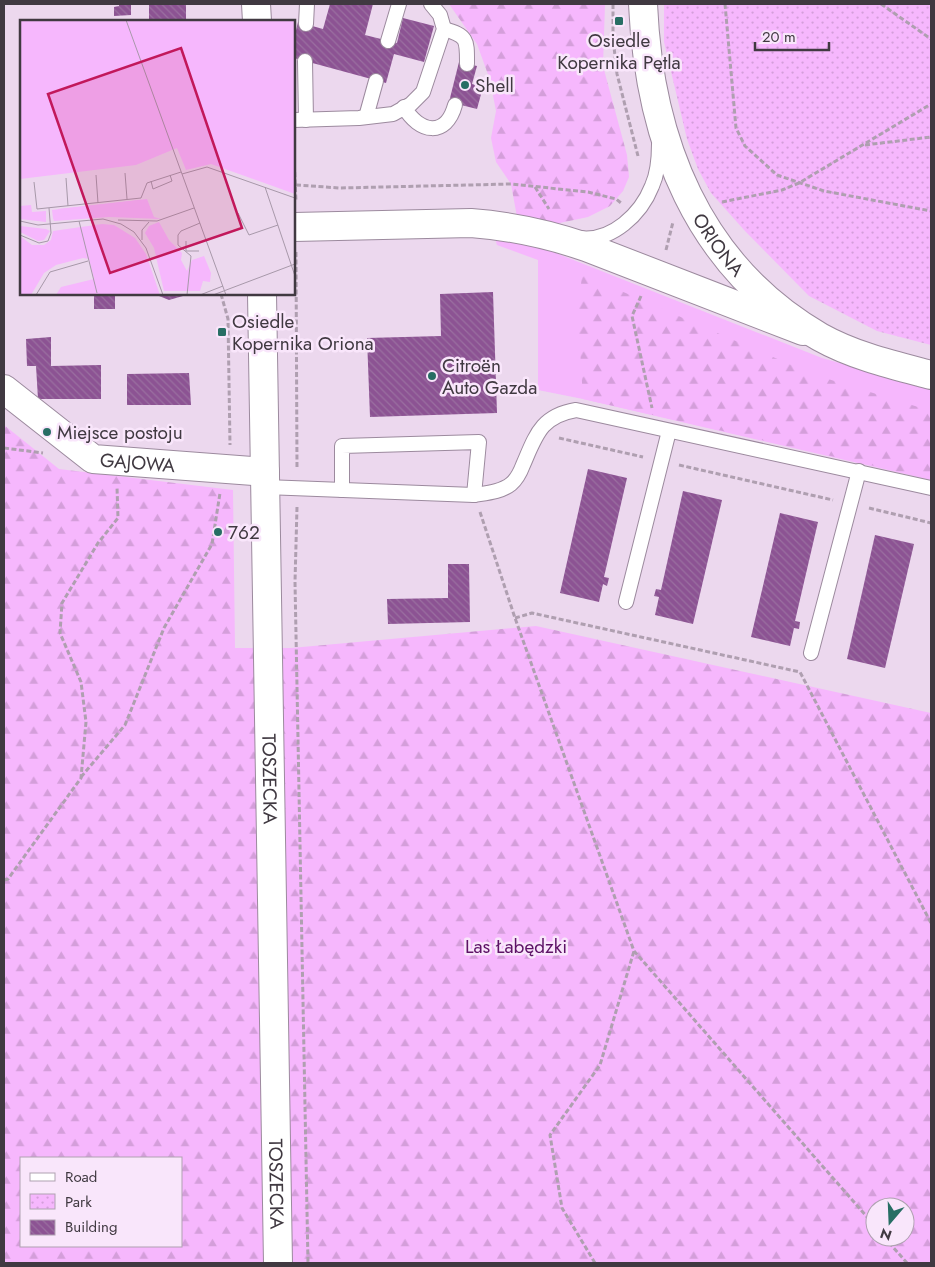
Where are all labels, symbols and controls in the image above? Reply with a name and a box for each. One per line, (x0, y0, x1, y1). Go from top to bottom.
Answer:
marker: Osiedle Kopernika Pętla (613, 15, 625, 27)
inset map (20, 20, 295, 295)
scale bar (755, 20, 829, 52)
text: 20 m (762, 26, 796, 48)
place label: Osiedle Kopernika Pętla (557, 27, 681, 76)
place label: Shell (475, 72, 514, 99)
marker: Shell (459, 79, 471, 91)
street label: ORIONA (686, 208, 751, 283)
place label: Osiedle Kopernika Oriona (232, 308, 374, 357)
marker: Osiedle Kopernika Oriona (216, 326, 228, 338)
place label: Citroën Auto Gazda (442, 352, 537, 401)
marker: Citroën Auto Gazda (426, 370, 438, 382)
place label: Miejsce postoju (57, 419, 183, 446)
marker: Miejsce postoju (41, 426, 53, 438)
street label: GAJOWA (99, 446, 177, 479)
place label: 762 (228, 519, 260, 546)
marker: 762 (212, 526, 224, 538)
street label: TOSZECKA (256, 733, 284, 825)
park label: Las Łabędzki (465, 933, 567, 960)
street label: TOSZECKA (262, 1138, 291, 1230)
legend (20, 1157, 182, 1247)
text: Road (65, 1166, 97, 1188)
text: Park (65, 1191, 92, 1213)
north arrow (865, 1197, 915, 1247)
text: Building (65, 1216, 117, 1238)
text: N (877, 1223, 894, 1246)

